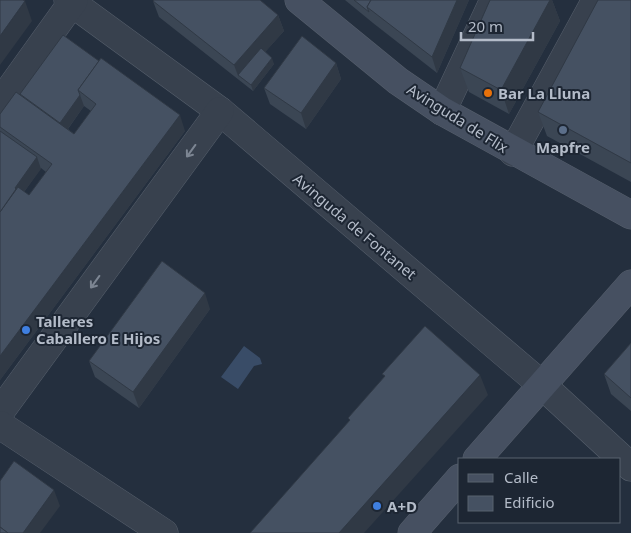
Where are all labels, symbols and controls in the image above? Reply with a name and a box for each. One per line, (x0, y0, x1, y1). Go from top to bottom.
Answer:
scale bar (461, 10, 534, 42)
text: 20 m (468, 16, 503, 36)
street label: Avinguda de Flix (404, 79, 512, 157)
place label: Bar La Lluna (498, 83, 590, 103)
marker: Bar La Lluna (482, 87, 494, 99)
marker: Mapfre (557, 124, 569, 136)
place label: Mapfre (536, 137, 590, 157)
one-way arrow (186, 144, 197, 157)
street label: Avinguda de Fontanet (289, 168, 421, 284)
one-way arrow (90, 275, 100, 289)
place label: Talleres Caballero E Hijos (36, 311, 160, 348)
marker: Talleres Caballero E Hijos (20, 324, 32, 336)
legend (458, 458, 621, 523)
text: Calle (504, 467, 538, 487)
text: Edificio (504, 492, 555, 512)
place label: A+D (387, 496, 417, 516)
marker: A+D (371, 500, 383, 512)

